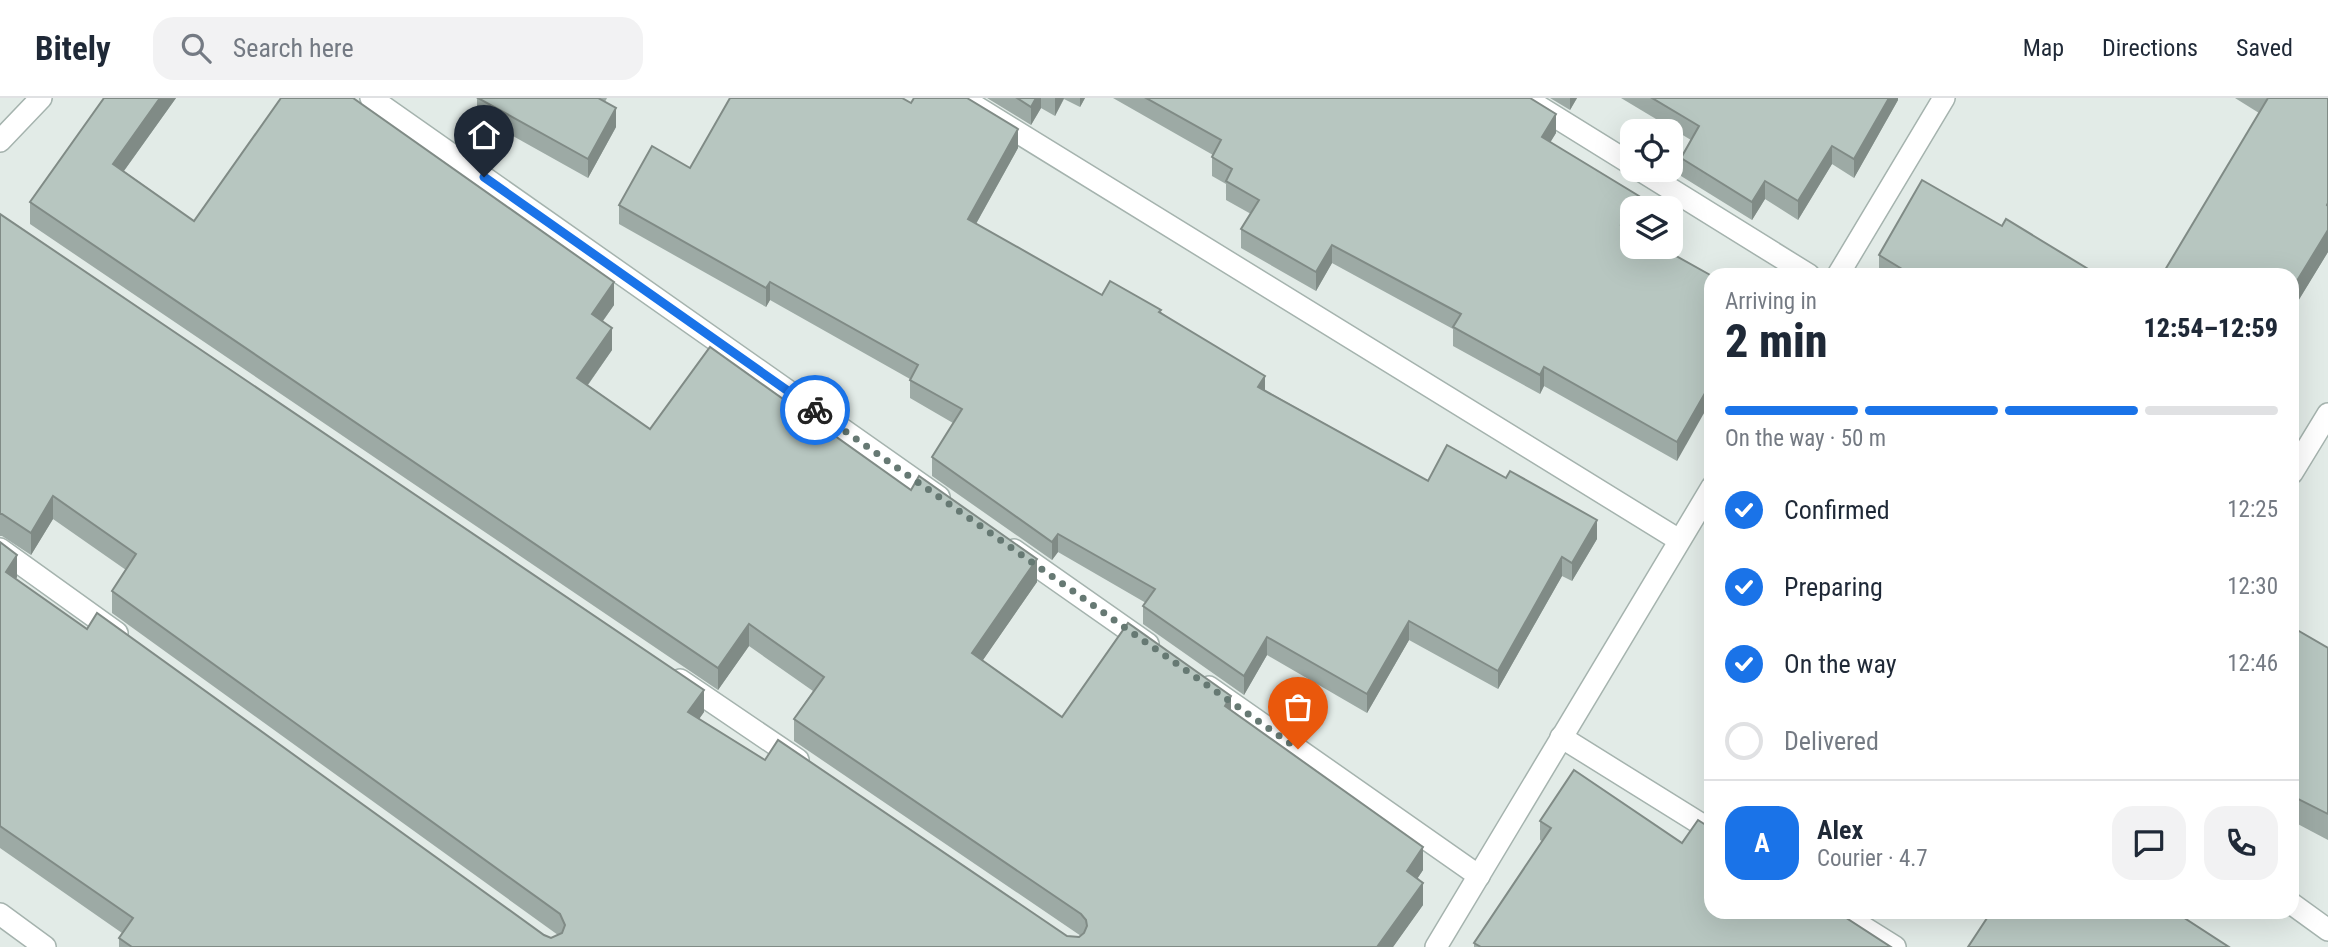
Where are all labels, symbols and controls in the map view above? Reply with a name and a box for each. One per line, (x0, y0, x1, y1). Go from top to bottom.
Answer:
search box (153, 17, 643, 80)
text: Bitely (35, 29, 111, 68)
icon: search (177, 29, 215, 67)
text: Search here (233, 33, 354, 63)
text: Map (2023, 34, 2064, 62)
text: Directions (2102, 34, 2198, 62)
text: Saved (2236, 34, 2293, 62)
pin (454, 105, 514, 177)
icon: home (465, 116, 503, 154)
map controls (1620, 119, 1683, 259)
button: locate (1620, 119, 1683, 182)
button: layers (1620, 196, 1683, 259)
text: Arriving in (1725, 288, 1817, 315)
text: 12:54–12:59 (2144, 313, 2278, 343)
text: 2 min (1725, 314, 1828, 368)
courier (780, 375, 850, 445)
icon: bike (796, 391, 834, 429)
text: On the way · 50 m (1725, 425, 1886, 452)
icon: check (1725, 491, 1763, 529)
text: Confirmed (1784, 495, 1890, 525)
text: 12:25 (2227, 496, 2278, 523)
icon: check (1725, 568, 1763, 606)
text: Preparing (1784, 572, 1883, 602)
text: 12:30 (2227, 573, 2278, 600)
icon: check (1725, 645, 1763, 683)
text: On the way (1784, 649, 1897, 679)
text: 12:46 (2227, 650, 2278, 677)
pin (1268, 677, 1328, 749)
icon: bag (1279, 688, 1317, 726)
text: Delivered (1784, 726, 1879, 756)
button: chat (2112, 806, 2186, 880)
button: phone (2204, 806, 2278, 880)
text: Alex (1817, 815, 1863, 845)
text: A (1754, 828, 1770, 858)
text: Courier · 4.7 (1817, 845, 1928, 872)

